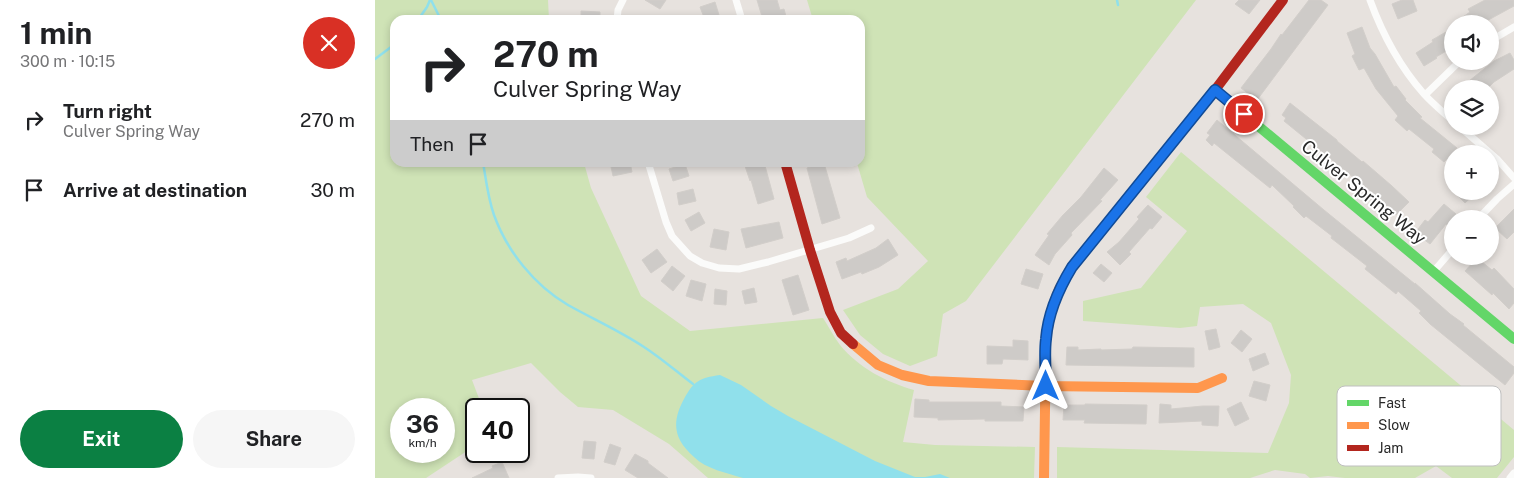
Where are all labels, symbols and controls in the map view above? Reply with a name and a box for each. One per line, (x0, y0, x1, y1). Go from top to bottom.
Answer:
text: 1 min (20, 15, 92, 51)
map controls (1444, 15, 1499, 265)
button: sound (1444, 15, 1499, 70)
button: close (303, 17, 355, 69)
text: 270 m (493, 34, 599, 75)
icon: right (410, 35, 475, 100)
text: 300 m · 10:15 (20, 52, 115, 71)
text: Culver Spring Way (493, 76, 681, 102)
button: layers (1444, 80, 1499, 135)
pin (1223, 93, 1265, 135)
text: Turn right (63, 100, 152, 122)
icon: arrive (1230, 100, 1258, 128)
icon: right (20, 106, 48, 134)
text: 270 m (300, 109, 355, 131)
text: Culver Spring Way (63, 122, 200, 141)
icon: arrive (464, 130, 492, 158)
text: Then (410, 133, 454, 155)
street label: Culver Spring Way (1297, 135, 1431, 249)
button: + (1444, 145, 1499, 200)
icon: arrive (20, 176, 48, 204)
text: Arrive at destination (63, 179, 247, 201)
text: 30 m (310, 179, 355, 201)
button: − (1444, 210, 1499, 265)
position arrow (1019, 359, 1071, 411)
legend (1337, 386, 1501, 466)
text: Fast (1378, 395, 1406, 411)
speed limit sign: 40 (465, 398, 530, 463)
text: 36 (406, 409, 439, 439)
button: Exit (20, 410, 183, 468)
button: Share (193, 410, 355, 468)
text: Slow (1378, 417, 1410, 433)
text: km/h (408, 436, 437, 450)
text: Jam (1378, 440, 1403, 456)

